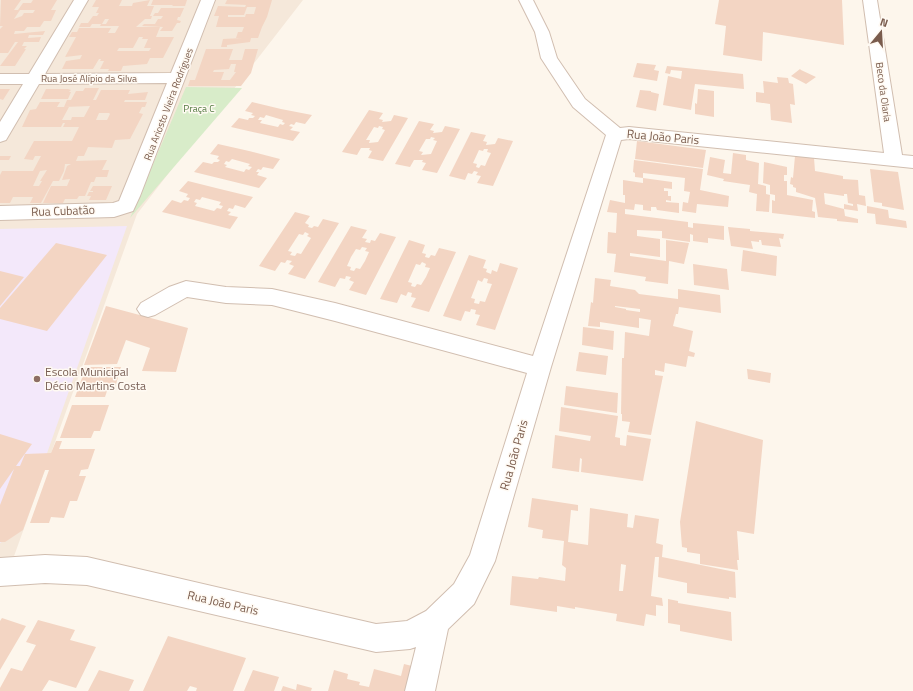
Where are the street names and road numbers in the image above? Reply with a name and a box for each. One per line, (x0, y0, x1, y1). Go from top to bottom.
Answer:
street label: Rua Ariosto Vieira Rodrigues (140, 45, 197, 163)
street label: Beco da Olaria (872, 61, 895, 123)
street label: Rua José Alípio da Silva (41, 71, 137, 86)
street label: Rua João Paris (626, 124, 700, 149)
street label: Rua Cubatão (31, 200, 95, 221)
street label: Rua João Paris (494, 417, 533, 492)
street label: Rua João Paris (186, 585, 261, 620)

